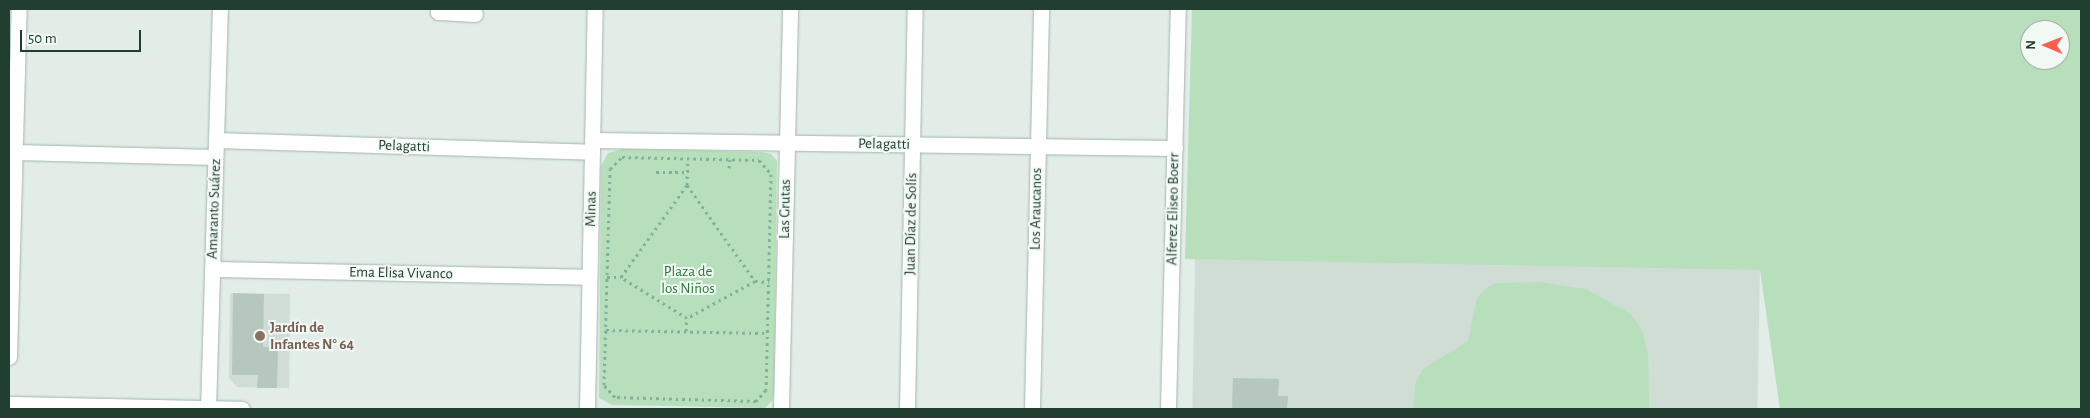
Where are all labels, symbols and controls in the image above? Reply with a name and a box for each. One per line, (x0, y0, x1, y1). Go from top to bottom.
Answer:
scale bar (22, 20, 144, 52)
north arrow (2020, 20, 2070, 70)
text: 50 m (28, 31, 57, 46)
text: N (2024, 40, 2038, 50)
street label: Pelagatti (858, 135, 910, 153)
street label: Pelagatti (378, 136, 430, 156)
street label: Alferez Eliseo Boerr (1163, 153, 1183, 265)
street label: Amaranto Suárez (203, 159, 225, 259)
street label: Los Araucanos (1026, 168, 1046, 250)
street label: Juan Díaz de Solís (901, 173, 921, 275)
street label: Las Grutas (775, 179, 795, 239)
street label: Minas (582, 191, 600, 227)
park label: Plaza de los Niños (661, 262, 715, 297)
street label: Ema Elisa Vivanco (349, 263, 453, 283)
place label: Jardín de Infantes N° 64 (270, 318, 354, 353)
marker: Jardín de Infantes N° 64 (254, 330, 266, 342)

